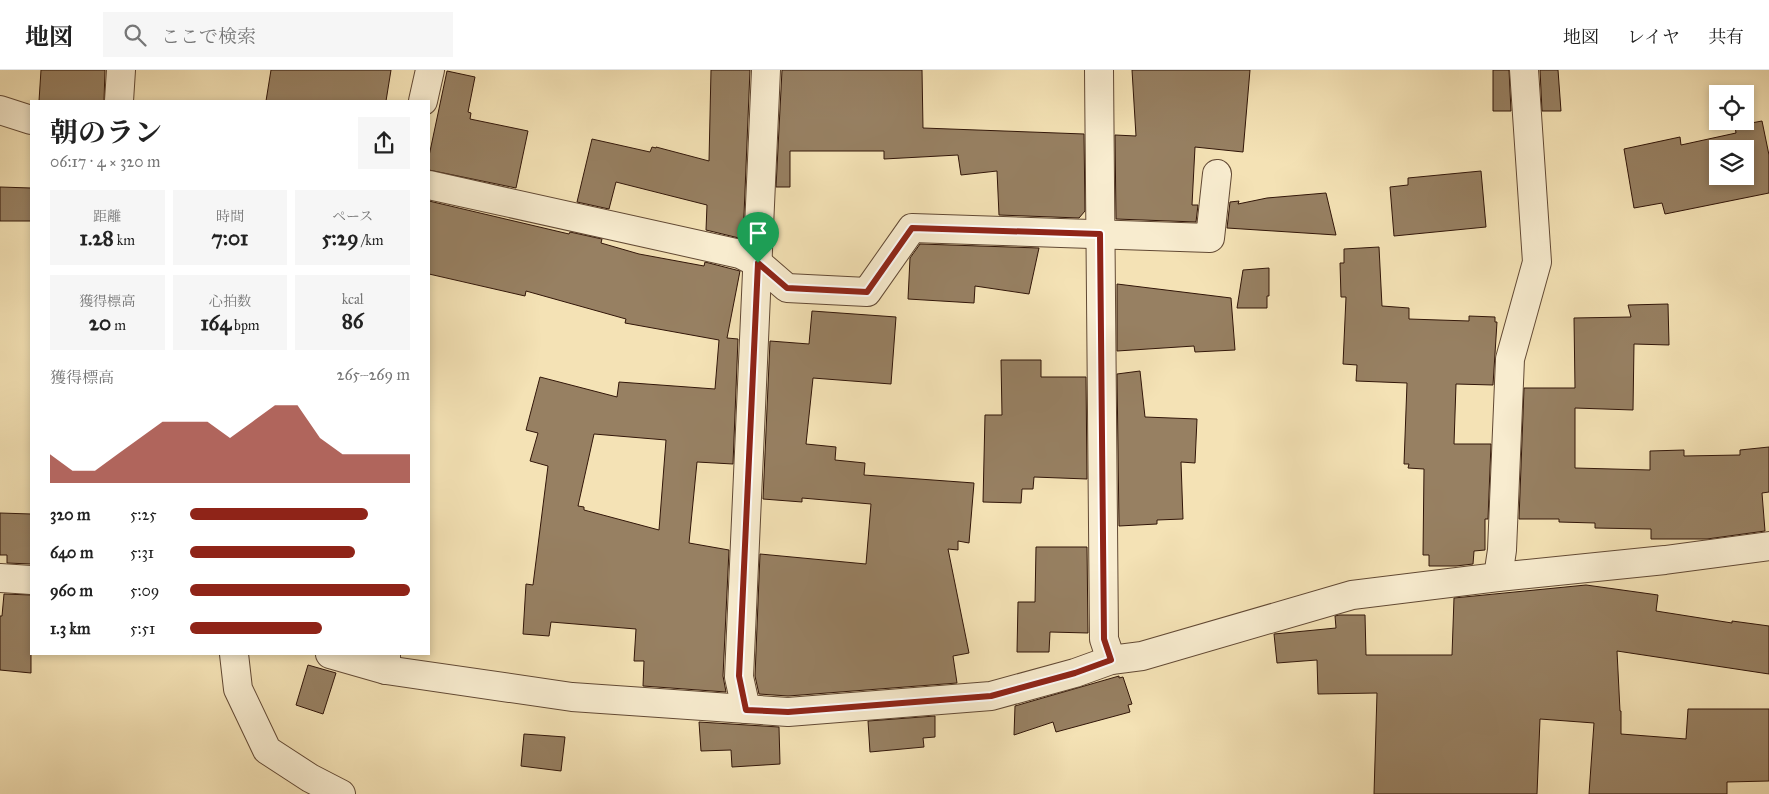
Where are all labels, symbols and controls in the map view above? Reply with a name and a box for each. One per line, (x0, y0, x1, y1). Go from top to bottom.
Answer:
search box (103, 12, 453, 57)
icon: search (121, 21, 149, 49)
text: 地図 (25, 22, 73, 52)
text: ここで検索 (161, 25, 256, 48)
text: 地図 (1563, 26, 1599, 48)
text: レイヤ (1627, 26, 1680, 48)
text: 共有 (1708, 26, 1744, 48)
map controls (1709, 85, 1754, 185)
button: locate (1709, 85, 1754, 130)
text: 朝のラン (50, 115, 162, 150)
button: share (358, 117, 410, 169)
button: layers (1709, 140, 1754, 185)
text: 06:17 · 4 × 320 m (50, 152, 160, 171)
text: 距離 (93, 208, 121, 225)
text: 時間 (216, 208, 244, 225)
text: ペース (332, 208, 373, 225)
pin (737, 212, 779, 263)
icon: arrive (744, 219, 772, 247)
text: 1.28 (80, 225, 114, 251)
text: 7:01 (212, 225, 248, 251)
text: 5:29 (322, 225, 358, 251)
text: km (114, 232, 135, 249)
text: /km (358, 232, 384, 249)
text: kcal (342, 291, 364, 308)
text: 獲得標高 (79, 293, 135, 310)
text: 心拍数 (209, 293, 251, 310)
text: 86 (342, 308, 364, 334)
text: 20 (89, 310, 111, 336)
text: 164 (200, 310, 231, 336)
text: m (111, 317, 126, 334)
text: bpm (231, 317, 260, 334)
text: 265–269 m (337, 365, 410, 384)
text: 獲得標高 (50, 368, 114, 387)
text: 320 m (50, 505, 91, 524)
text: 5:25 (130, 505, 157, 524)
text: 640 m (50, 543, 93, 562)
text: 5:31 (130, 543, 154, 562)
text: 960 m (50, 581, 93, 600)
text: 5:09 (130, 581, 159, 600)
text: 1.3 km (50, 619, 90, 638)
text: 5:51 (130, 619, 155, 638)

